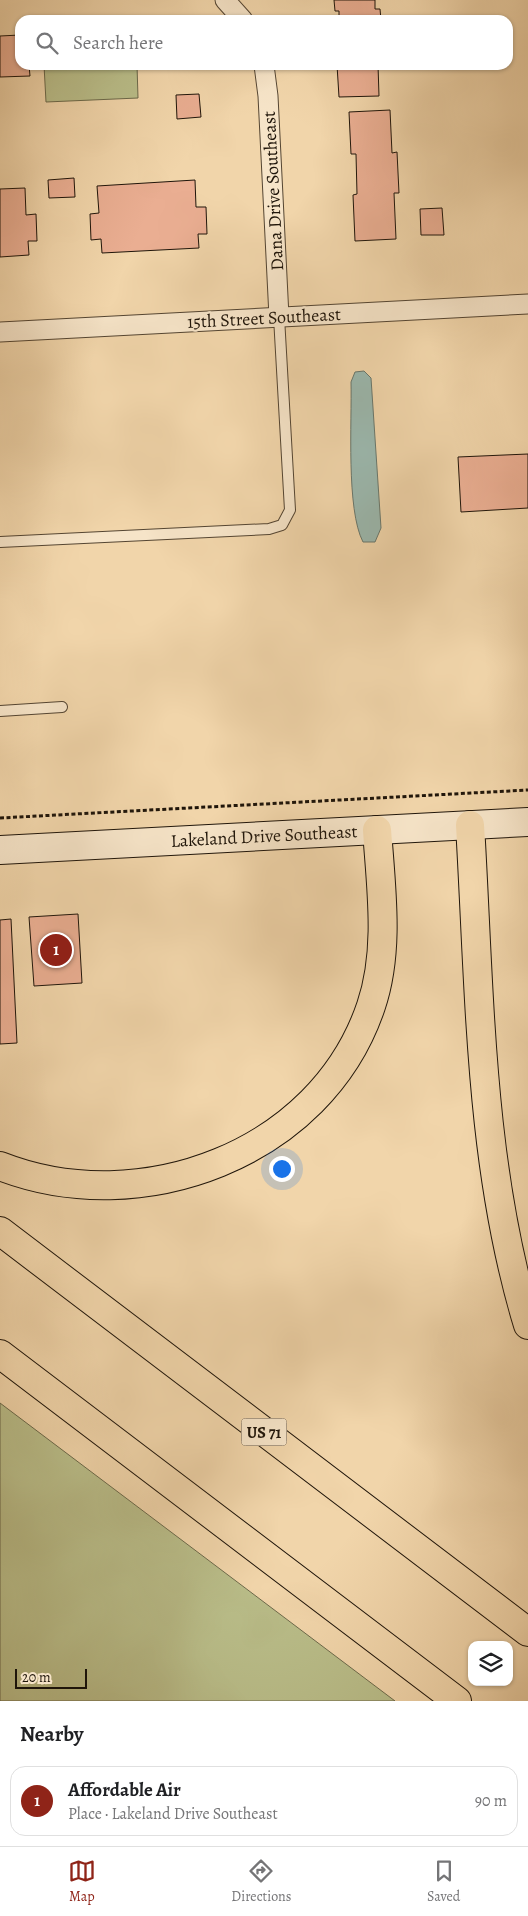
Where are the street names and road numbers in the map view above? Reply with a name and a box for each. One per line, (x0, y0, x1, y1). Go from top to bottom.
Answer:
street label: Dana Drive Southeast (257, 110, 289, 271)
street label: 15th Street Southeast (187, 302, 342, 334)
street label: Lakeland Drive Southeast (170, 819, 358, 853)
road number: US 71 (242, 1418, 286, 1445)

